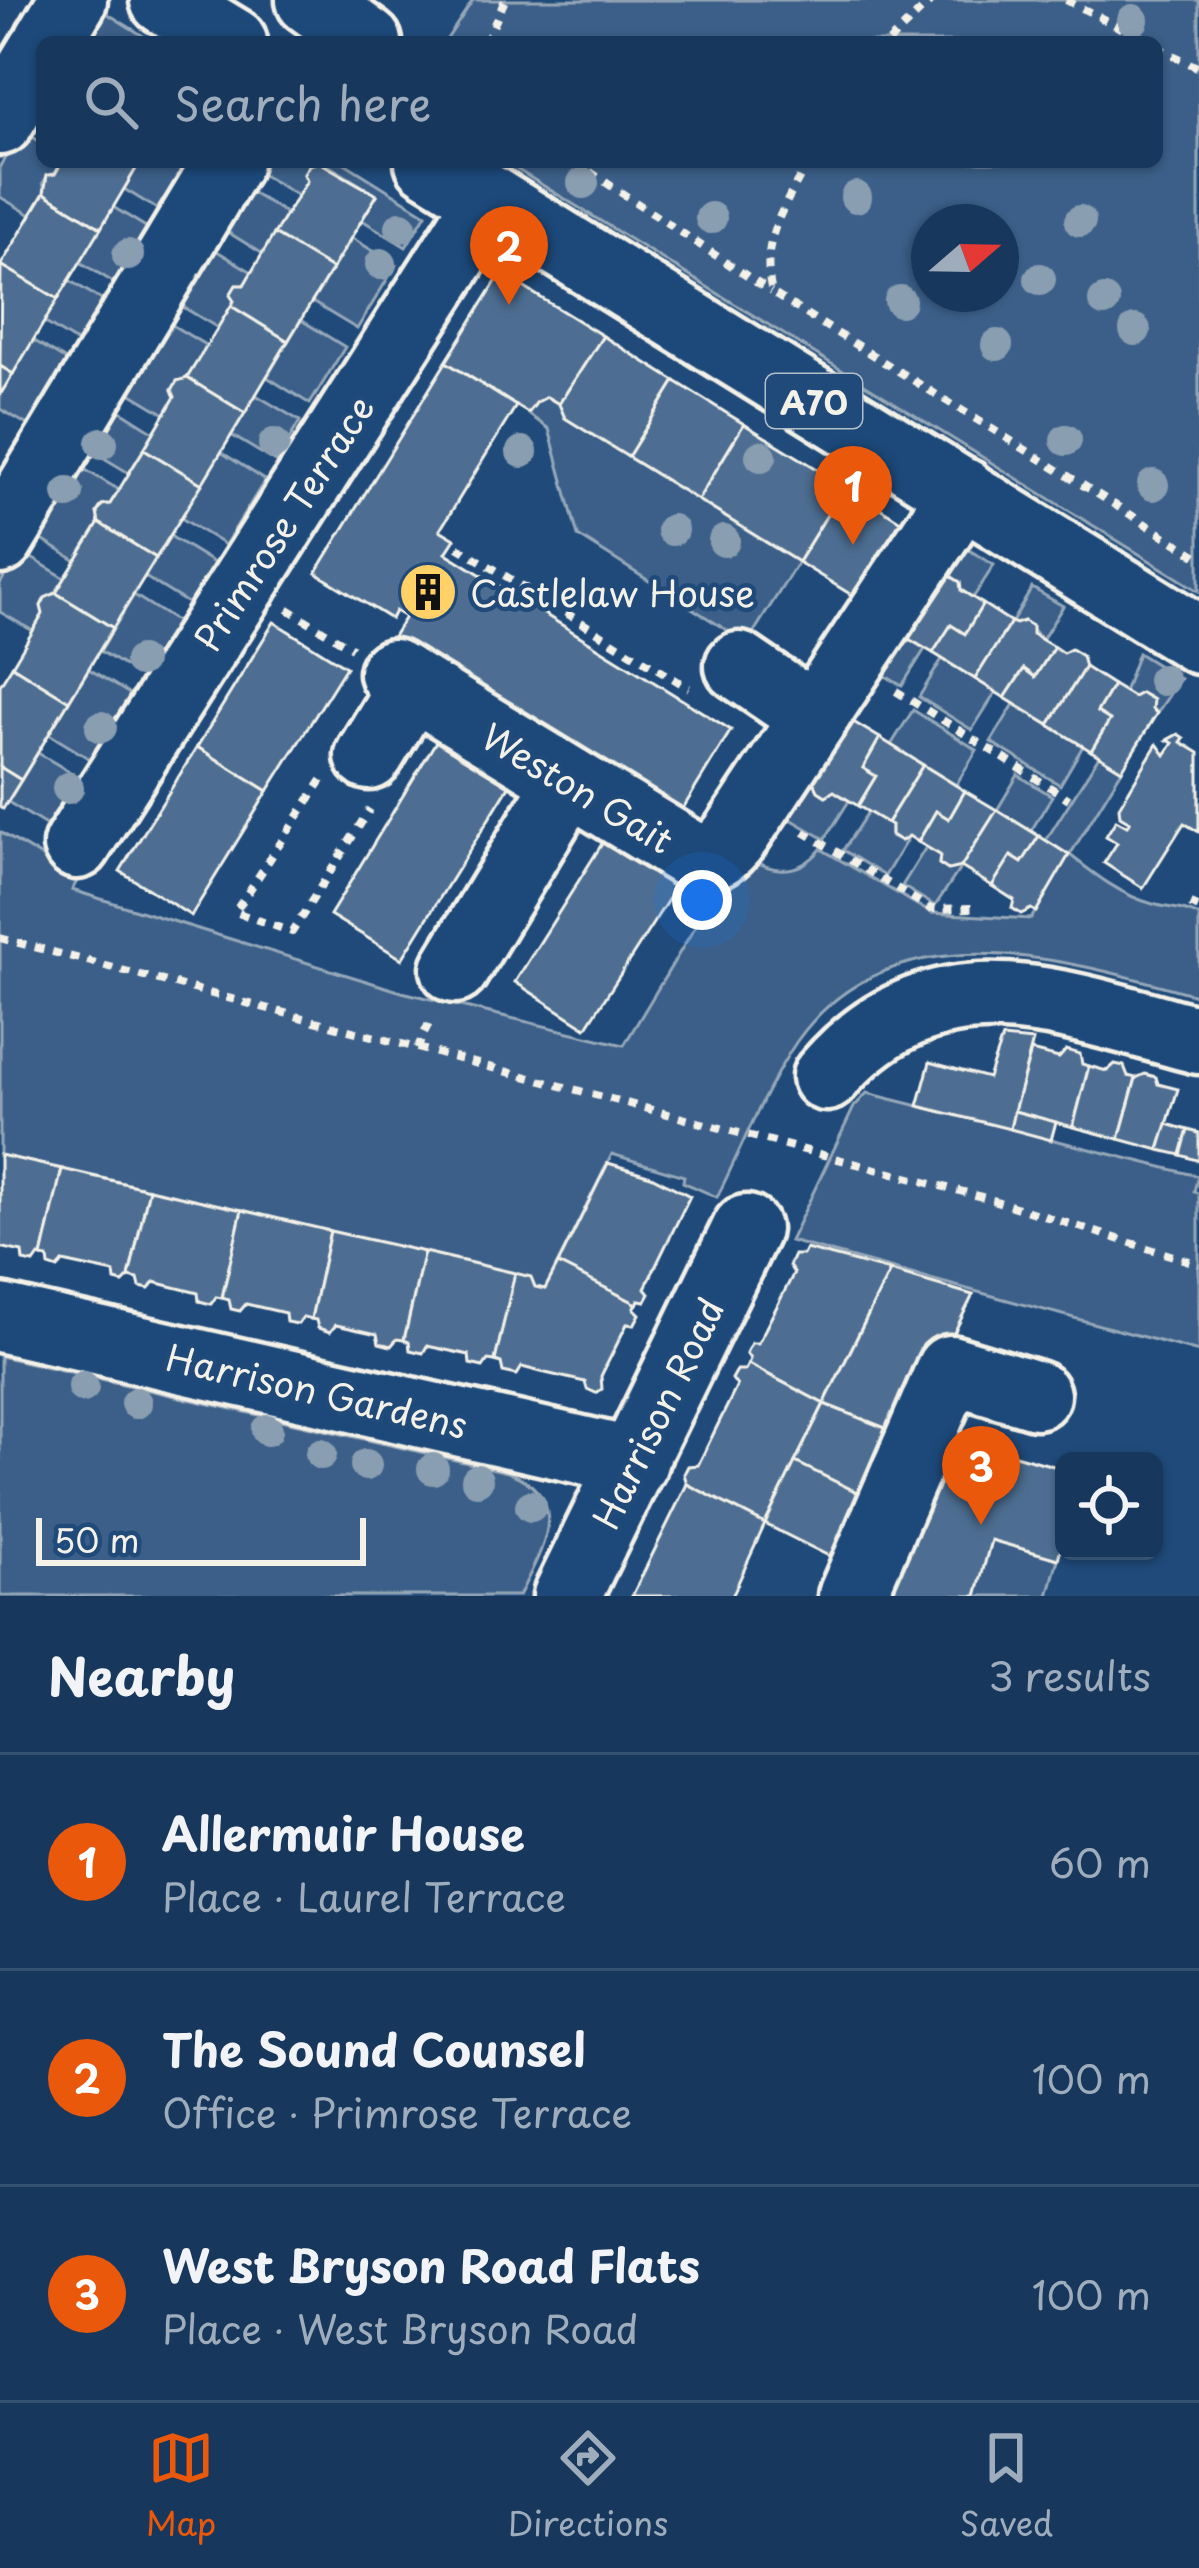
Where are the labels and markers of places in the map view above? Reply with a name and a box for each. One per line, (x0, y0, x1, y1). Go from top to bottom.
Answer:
pin: 2 (470, 206, 548, 305)
pin: 1 (814, 446, 892, 545)
building icon: Castlelaw House (397, 561, 459, 623)
place label: Castlelaw House (470, 565, 755, 619)
pin: 3 (942, 1426, 1020, 1525)

